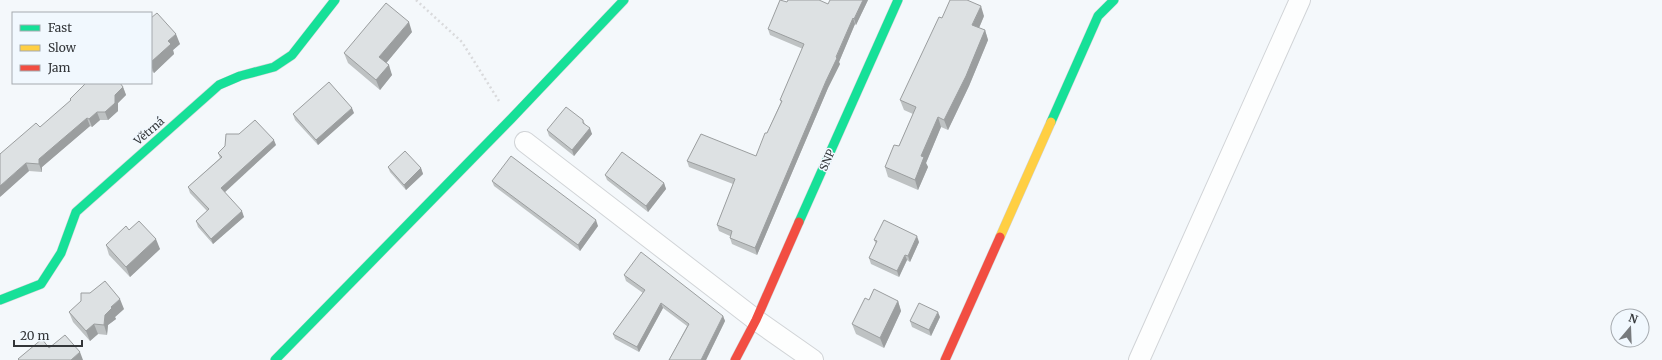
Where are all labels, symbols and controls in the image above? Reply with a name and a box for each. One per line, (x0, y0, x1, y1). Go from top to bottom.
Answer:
legend (12, 12, 152, 84)
text: Fast (48, 20, 72, 35)
text: Slow (48, 40, 77, 55)
text: Jam (47, 60, 71, 75)
street label: Větrná (130, 114, 167, 148)
street label: SNP (816, 147, 838, 173)
north arrow (1610, 308, 1650, 348)
text: N (1627, 311, 1640, 327)
scale bar (14, 322, 82, 348)
text: 20 m (20, 328, 49, 343)

